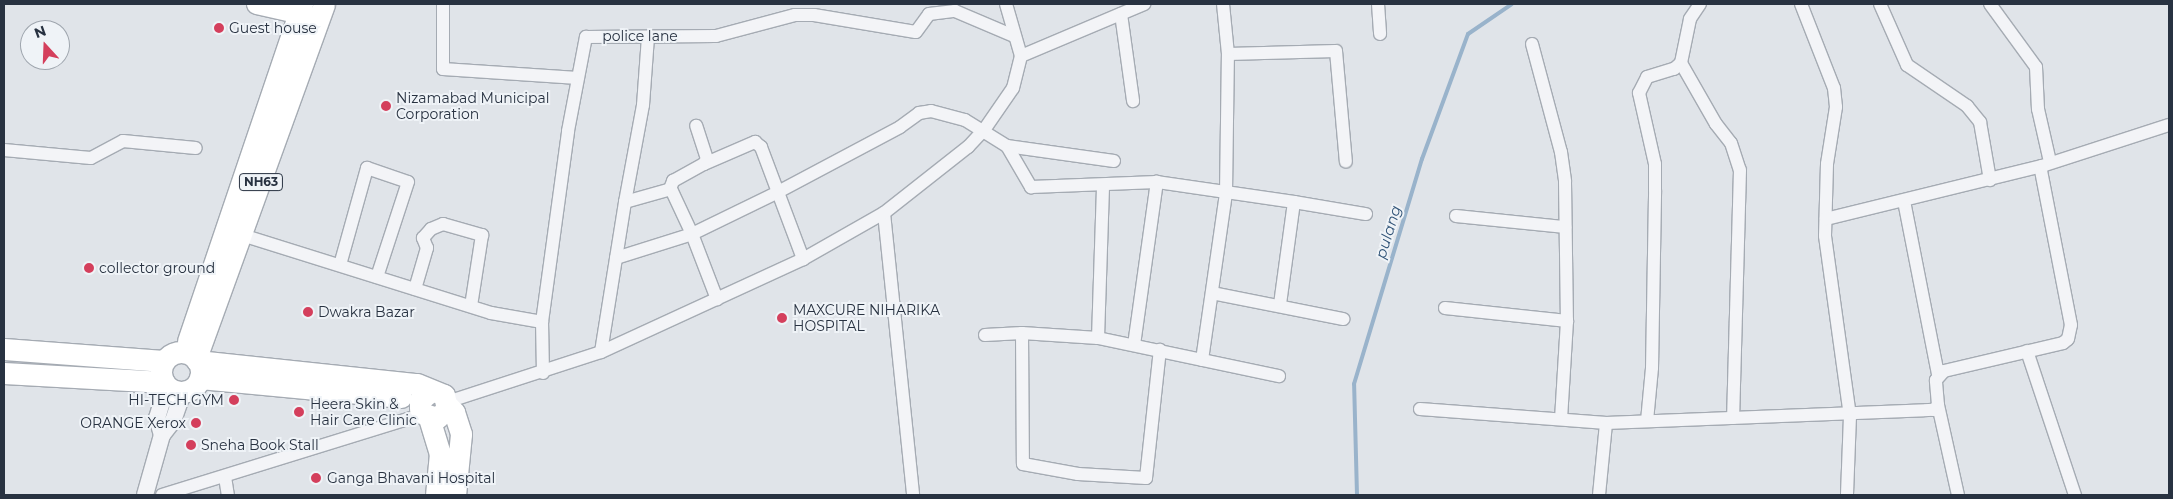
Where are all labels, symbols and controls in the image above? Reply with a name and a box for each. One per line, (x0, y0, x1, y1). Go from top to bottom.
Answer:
north arrow (20, 20, 70, 70)
place label: Guest house (229, 20, 317, 36)
text: N (32, 21, 49, 42)
marker: Guest house (213, 22, 225, 34)
street label: police lane (602, 28, 678, 44)
place label: Nizamabad Municipal Corporation (396, 90, 550, 122)
marker: Nizamabad Municipal Corporation (380, 100, 392, 112)
road number: NH63 (238, 172, 284, 192)
water label: pulang (1371, 203, 1405, 261)
place label: collector ground (99, 260, 215, 276)
marker: collector ground (83, 262, 95, 274)
place label: MAXCURE NIHARIKA HOSPITAL (793, 302, 940, 334)
place label: Dwakra Bazar (318, 304, 415, 320)
marker: Dwakra Bazar (302, 306, 314, 318)
marker: MAXCURE NIHARIKA HOSPITAL (775, 311, 789, 325)
place label: HI-TECH GYM (128, 392, 224, 408)
marker: HI-TECH GYM (228, 394, 240, 406)
place label: Heera Skin & Hair Care Clinic (310, 396, 417, 428)
marker: Heera Skin & Hair Care Clinic (292, 405, 306, 419)
place label: ORANGE Xerox (80, 415, 186, 431)
marker: ORANGE Xerox (190, 417, 202, 429)
place label: Sneha Book Stall (201, 437, 319, 453)
marker: Sneha Book Stall (185, 439, 197, 451)
place label: Ganga Bhavani Hospital (327, 470, 495, 486)
marker: Ganga Bhavani Hospital (309, 471, 323, 485)

